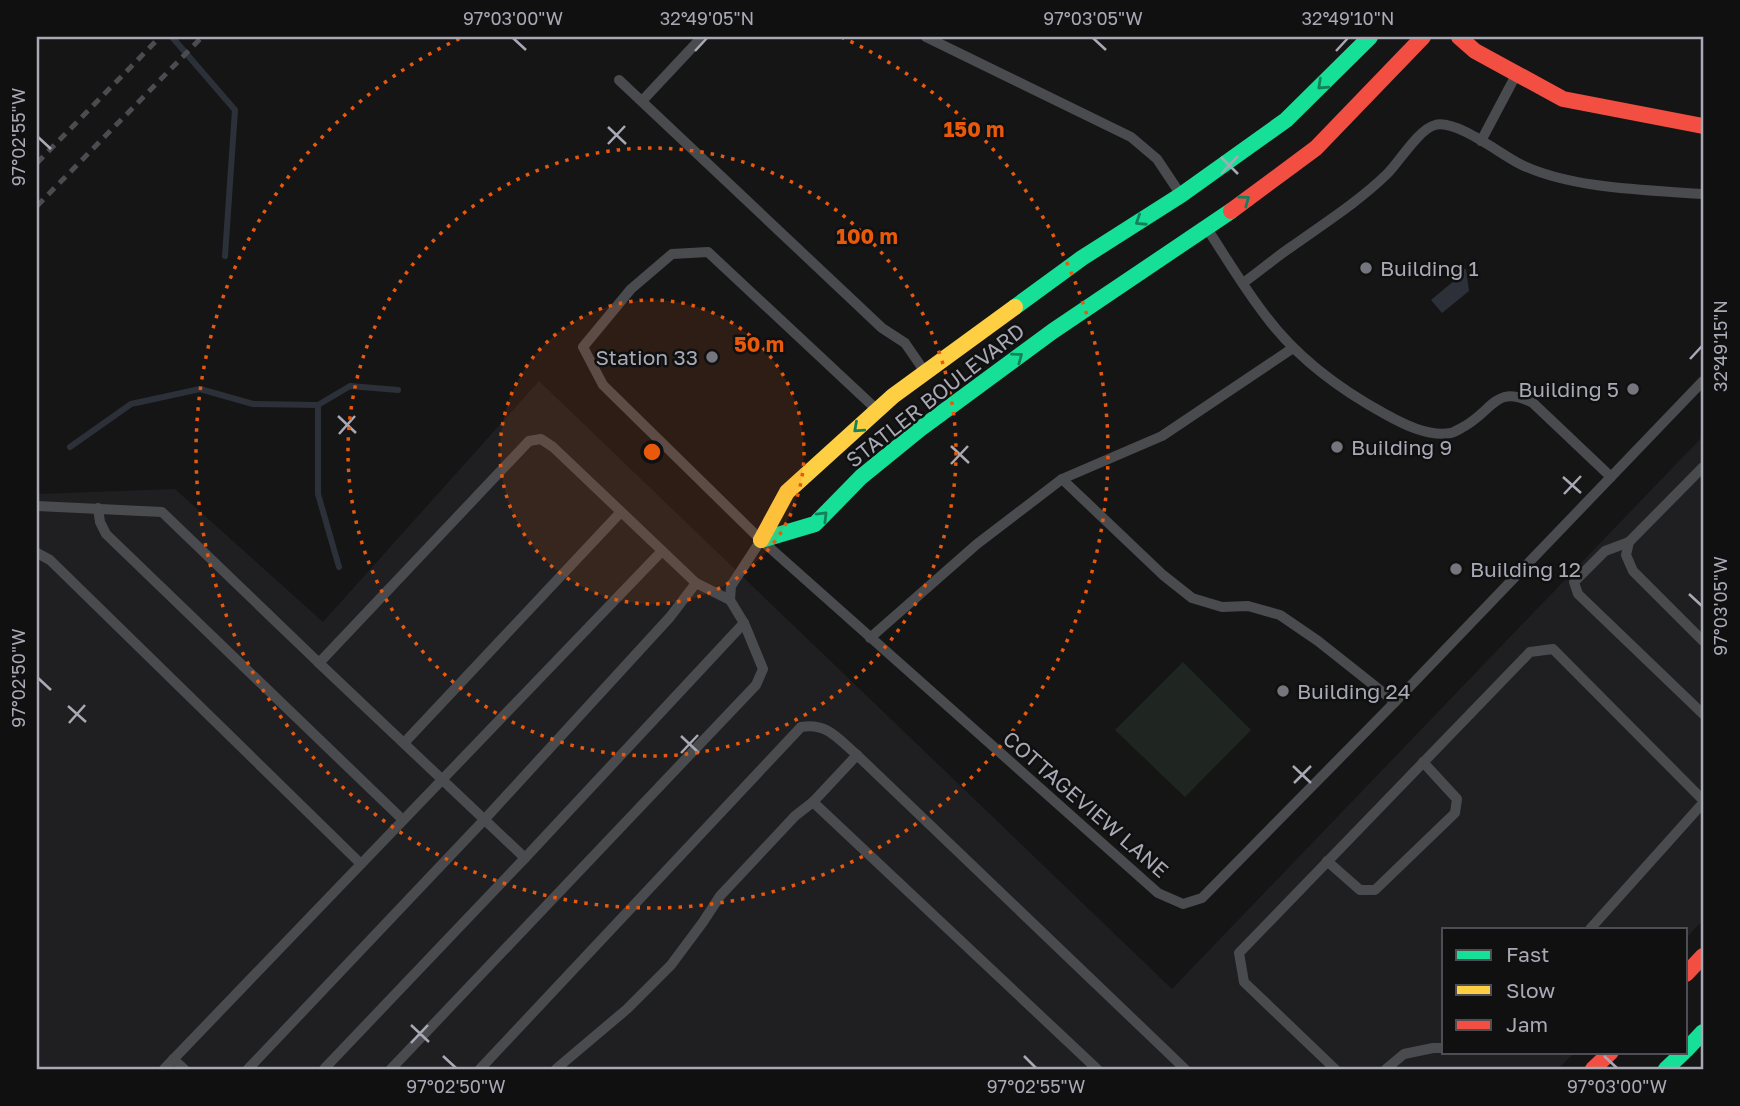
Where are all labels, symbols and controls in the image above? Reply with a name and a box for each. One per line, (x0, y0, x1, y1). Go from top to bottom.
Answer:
text: 97°03'00"W (463, 7, 563, 29)
text: 32°49'05"N (660, 7, 754, 29)
text: 97°03'05"W (1043, 7, 1143, 29)
text: 32°49'10"N (1302, 7, 1394, 29)
one-way arrow (1317, 77, 1330, 90)
text: 97°02'55"W (7, 88, 29, 186)
text: 150 m (944, 116, 1004, 142)
one-way arrow (1237, 196, 1250, 208)
one-way arrow (1135, 213, 1148, 225)
text: 100 m (836, 223, 898, 249)
place label: Building 1 (1380, 255, 1479, 281)
marker: Building 1 (1358, 260, 1374, 276)
text: 32°49'15"N (1709, 300, 1731, 392)
street label: STATLER BOULEVARD (841, 317, 1029, 473)
text: 50 m (734, 331, 784, 357)
place label: Station 33 (596, 344, 698, 370)
marker: Station 33 (704, 349, 720, 365)
one-way arrow (1010, 353, 1023, 365)
place label: Building 5 (1518, 376, 1619, 402)
marker: Building 5 (1625, 381, 1641, 397)
one-way arrow (853, 420, 866, 432)
place label: Building 9 (1351, 434, 1452, 460)
marker: Building 9 (1329, 439, 1345, 455)
centre of rings (640, 440, 664, 464)
one-way arrow (815, 511, 828, 524)
place label: Building 12 (1470, 556, 1581, 582)
text: 97°03'05"W (1709, 556, 1731, 656)
marker: Building 12 (1448, 561, 1464, 577)
text: 97°02'50"W (7, 628, 29, 728)
place label: Building 24 (1297, 678, 1411, 704)
marker: Building 24 (1275, 683, 1291, 699)
street label: COTTAGEVIEW LANE (998, 725, 1174, 883)
legend (1442, 928, 1688, 1054)
text: Fast (1506, 941, 1549, 967)
text: Slow (1506, 977, 1555, 1003)
text: Jam (1506, 1011, 1548, 1037)
text: 97°02'50"W (406, 1075, 506, 1097)
text: 97°02'55"W (987, 1075, 1085, 1097)
text: 97°03'00"W (1567, 1075, 1667, 1097)

